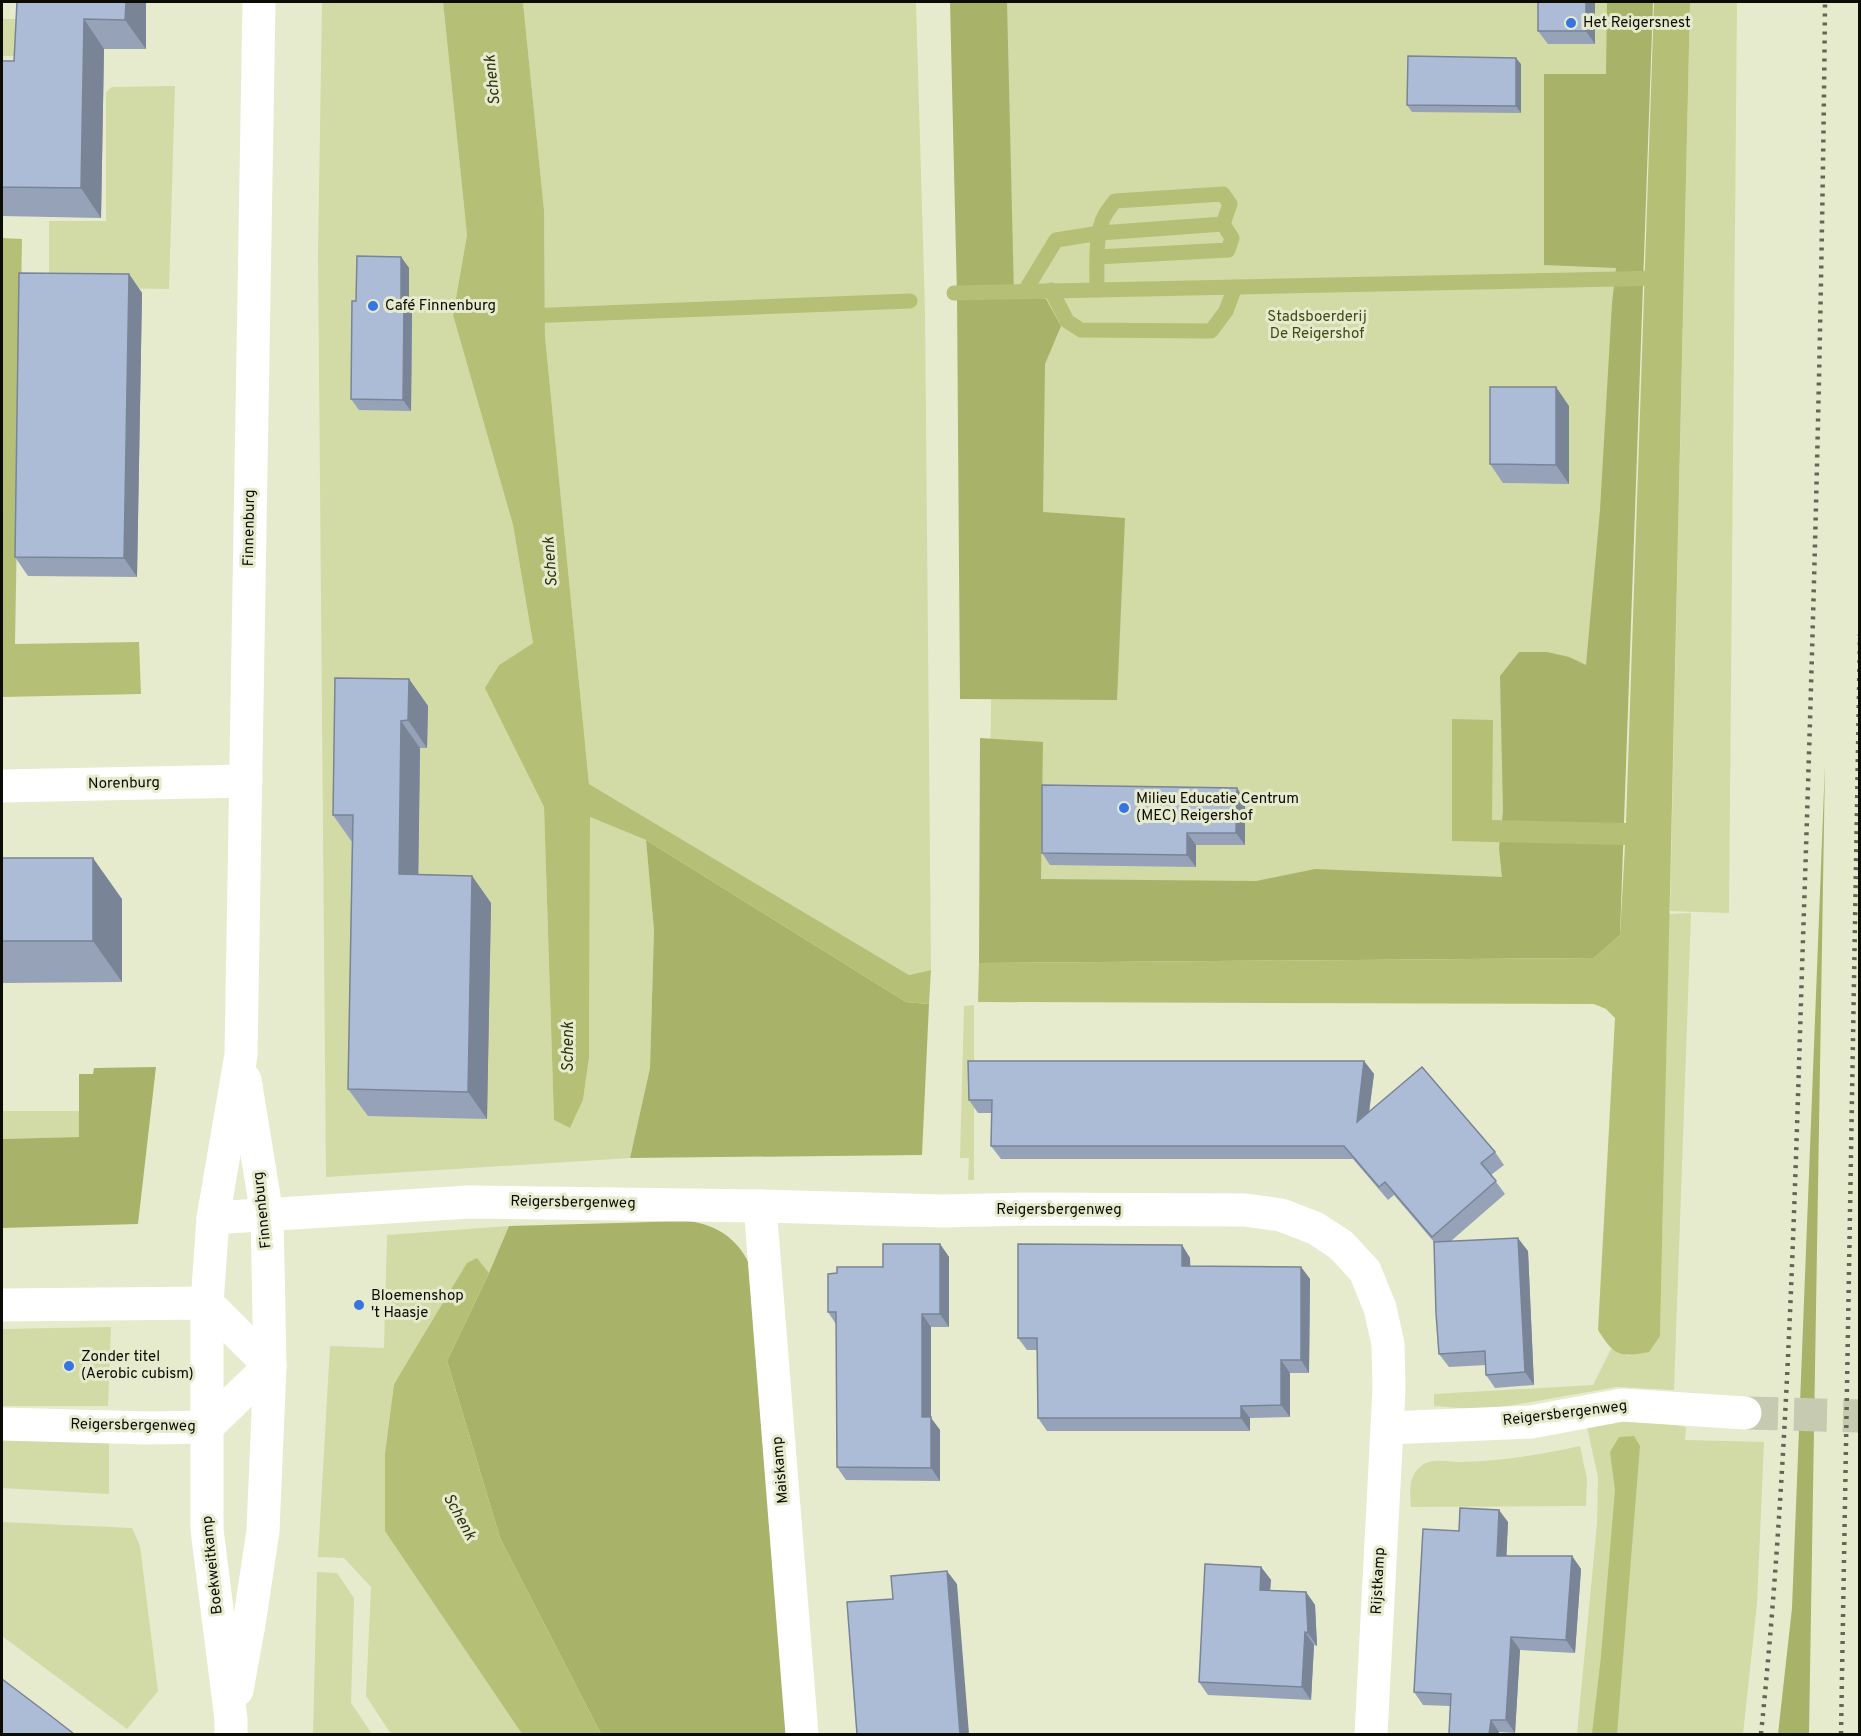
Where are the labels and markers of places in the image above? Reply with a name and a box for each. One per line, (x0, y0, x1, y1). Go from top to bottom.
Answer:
place label: Het Reigersnest (1583, 14, 1691, 33)
marker: Het Reigersnest (1564, 16, 1578, 30)
place label: Café Finnenburg (385, 297, 496, 316)
marker: Café Finnenburg (366, 299, 380, 313)
place label: Milieu Educatie Centrum (MEC) Reigershof (1136, 790, 1299, 826)
marker: Milieu Educatie Centrum (MEC) Reigershof (1117, 801, 1131, 815)
place label: Bloemenshop 't Haasje (371, 1287, 464, 1323)
marker: Bloemenshop 't Haasje (352, 1298, 366, 1312)
place label: Zonder titel (Aerobic cubism) (81, 1348, 194, 1384)
marker: Zonder titel (Aerobic cubism) (62, 1359, 76, 1373)

